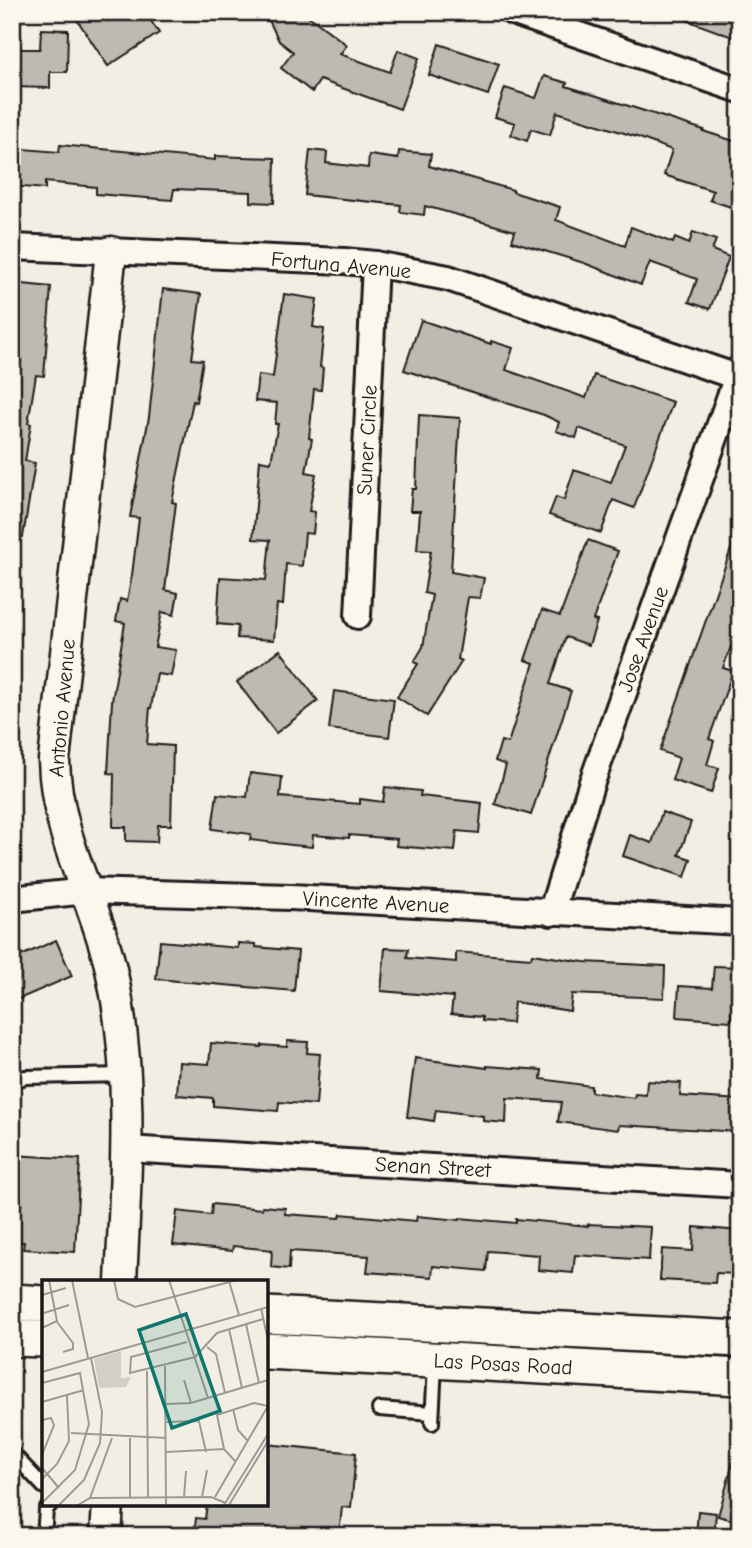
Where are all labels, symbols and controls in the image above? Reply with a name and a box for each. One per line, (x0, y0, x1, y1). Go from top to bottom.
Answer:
street label: Fortuna Avenue (270, 247, 412, 283)
street label: Suner Circle (352, 384, 382, 496)
street label: Jose Avenue (613, 583, 673, 695)
street label: Antonio Avenue (44, 638, 80, 778)
street label: Vincente Avenue (302, 886, 450, 918)
street label: Senan Street (375, 1152, 492, 1182)
inset map (42, 1280, 268, 1506)
street label: Las Posas Road (433, 1348, 573, 1380)

